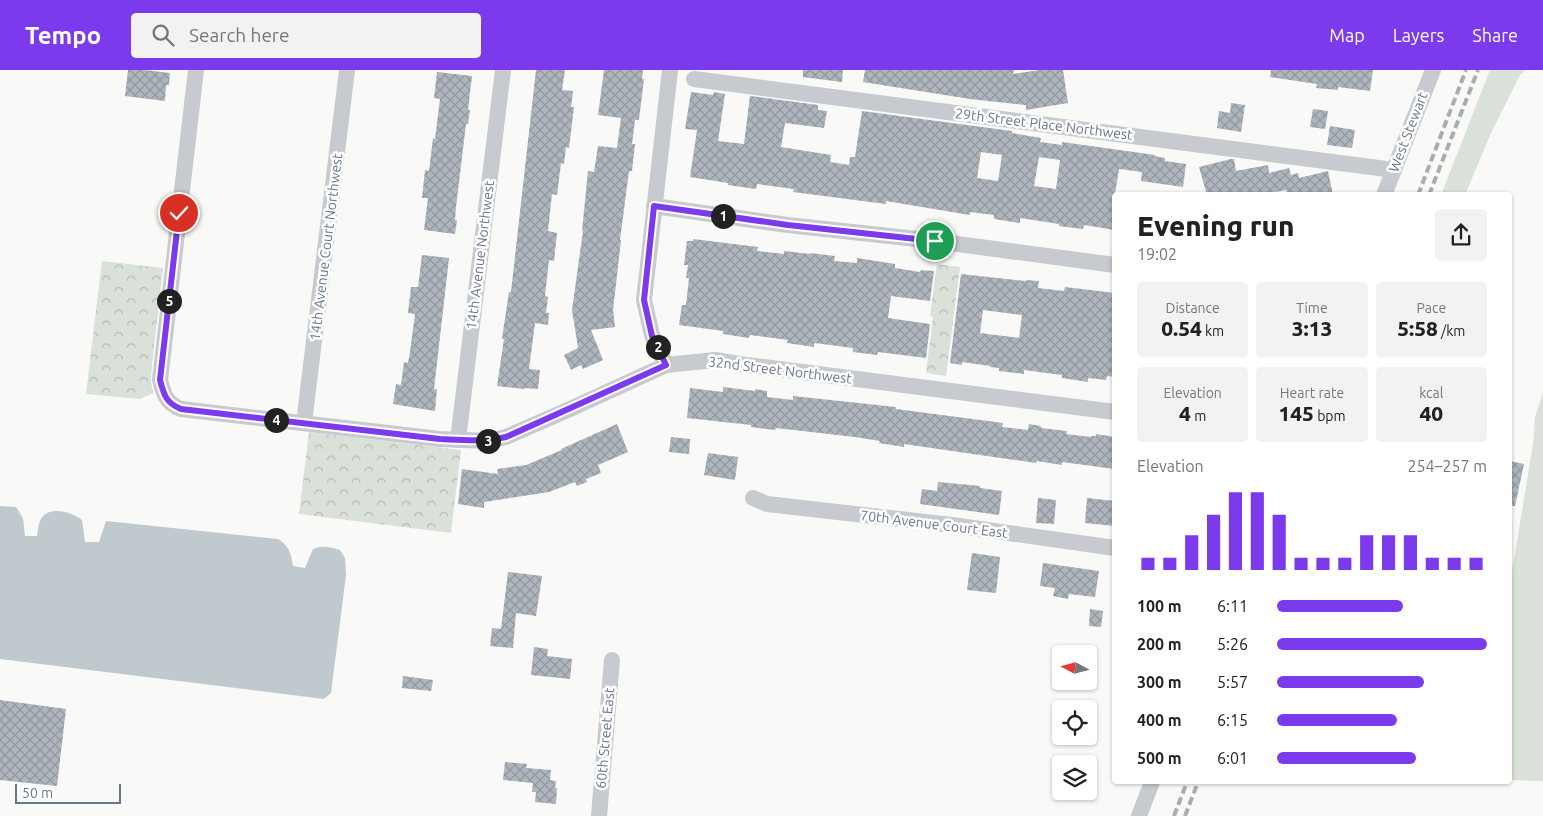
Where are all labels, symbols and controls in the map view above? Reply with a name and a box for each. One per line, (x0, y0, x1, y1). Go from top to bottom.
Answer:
search box (131, 13, 481, 58)
icon: search (149, 21, 177, 49)
text: Tempo (25, 22, 101, 49)
text: Search here (189, 24, 290, 46)
text: Map (1329, 25, 1365, 45)
text: Layers (1393, 25, 1444, 45)
text: Share (1472, 25, 1518, 45)
street label: West Stewart (1385, 89, 1431, 174)
street label: 29th Street Place Northwest (954, 105, 1134, 143)
street label: 14th Avenue Court Northwest (307, 152, 346, 342)
street label: 14th Avenue Northwest (463, 179, 497, 330)
pin (158, 192, 200, 234)
icon: check (165, 199, 193, 227)
pin: 1 (710, 204, 736, 228)
text: 1 (720, 208, 727, 224)
button: share (1435, 209, 1487, 261)
text: Evening run (1137, 210, 1295, 241)
pin (914, 220, 956, 262)
icon: arrive (921, 227, 949, 255)
text: 19:02 (1137, 245, 1177, 263)
pin: 5 (156, 288, 182, 314)
text: 5 (166, 293, 173, 309)
text: Distance (1166, 300, 1220, 316)
text: Time (1296, 300, 1328, 316)
text: Pace (1417, 300, 1446, 316)
text: 0.54 (1161, 316, 1202, 340)
text: 3:13 (1292, 316, 1332, 340)
text: 5:58 (1397, 316, 1438, 340)
text: km (1202, 323, 1224, 339)
text: /km (1438, 323, 1465, 339)
pin: 2 (646, 334, 670, 360)
text: 2 (655, 339, 662, 355)
street label: 32nd Street Northwest (707, 353, 853, 387)
text: Elevation (1163, 385, 1222, 401)
text: Heart rate (1280, 385, 1344, 401)
text: kcal (1419, 385, 1443, 401)
text: 4 (1179, 401, 1191, 425)
text: 145 (1278, 401, 1314, 425)
text: 40 (1419, 401, 1443, 425)
pin: 4 (264, 408, 288, 432)
text: m (1191, 408, 1206, 424)
text: bpm (1314, 408, 1346, 424)
text: 4 (273, 412, 280, 428)
pin: 3 (476, 428, 500, 454)
text: 3 (485, 433, 492, 449)
text: Elevation (1137, 457, 1204, 475)
text: 254–257 m (1407, 457, 1487, 475)
street label: 70th Avenue Court East (859, 507, 1009, 541)
text: 100 m (1137, 597, 1182, 615)
text: 6:11 (1217, 597, 1248, 615)
text: 200 m (1137, 635, 1182, 653)
text: 5:26 (1217, 635, 1248, 653)
north arrow (1052, 645, 1098, 690)
map controls (1052, 645, 1097, 800)
text: 300 m (1137, 673, 1182, 691)
text: 5:57 (1217, 673, 1248, 691)
street label: 60th Street East (593, 686, 617, 789)
button: locate (1052, 700, 1097, 745)
text: 400 m (1137, 711, 1182, 729)
text: 6:15 (1217, 711, 1248, 729)
text: 500 m (1137, 749, 1182, 767)
text: 6:01 (1217, 749, 1248, 767)
button: layers (1052, 755, 1097, 800)
scale bar (15, 781, 121, 804)
text: 50 m (22, 785, 53, 801)

